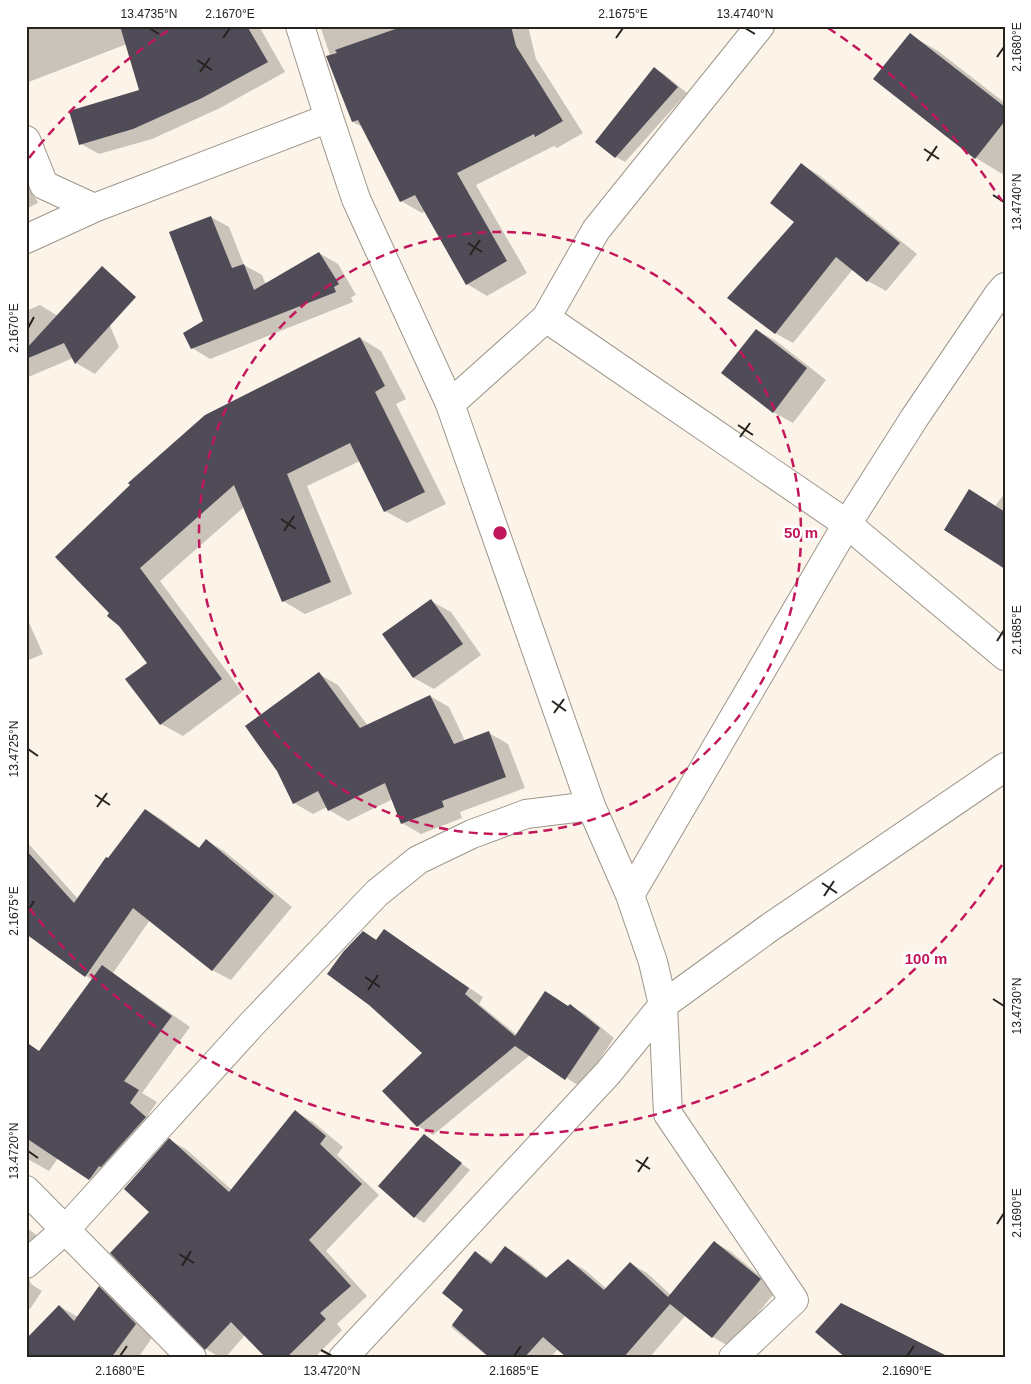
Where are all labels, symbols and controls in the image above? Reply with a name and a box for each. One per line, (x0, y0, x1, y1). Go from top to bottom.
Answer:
text: 13.4735°N (121, 7, 177, 21)
text: 2.1670°E (205, 7, 255, 21)
text: 2.1675°E (598, 7, 648, 21)
text: 13.4740°N (717, 7, 773, 21)
text: 2.1680°E (1010, 22, 1024, 72)
text: 13.4740°N (1010, 174, 1024, 230)
text: 2.1670°E (7, 303, 21, 353)
centre of rings (491, 524, 509, 542)
text: 50 m (784, 524, 818, 541)
text: 2.1685°E (1010, 605, 1024, 655)
text: 13.4725°N (7, 721, 21, 777)
text: 2.1675°E (7, 886, 21, 936)
text: 100 m (905, 950, 947, 967)
text: 13.4730°N (1010, 978, 1024, 1034)
text: 13.4720°N (7, 1123, 21, 1179)
text: 2.1690°E (1010, 1188, 1024, 1238)
text: 2.1680°E (95, 1364, 145, 1378)
text: 13.4720°N (304, 1364, 360, 1378)
text: 2.1685°E (489, 1364, 539, 1378)
text: 2.1690°E (882, 1364, 932, 1378)

